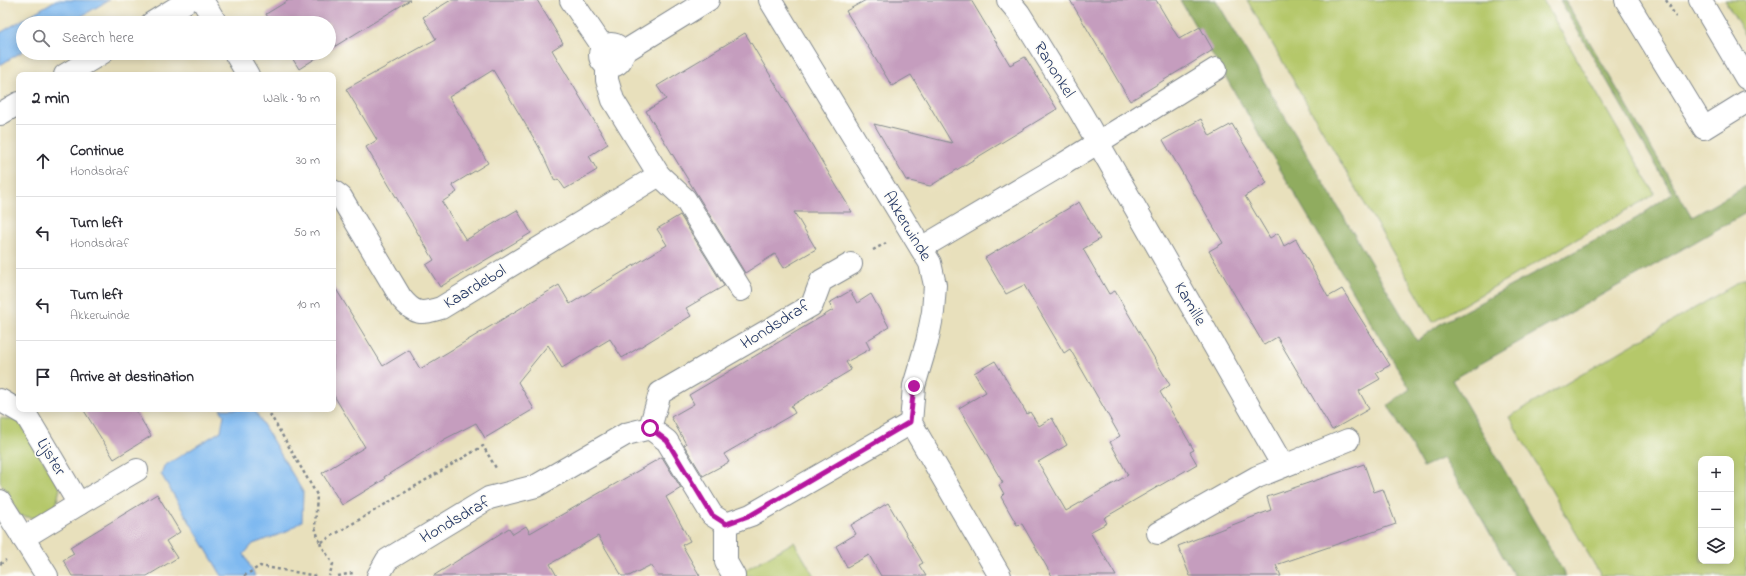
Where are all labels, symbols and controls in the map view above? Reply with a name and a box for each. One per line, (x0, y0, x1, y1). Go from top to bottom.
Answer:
search box (16, 16, 336, 60)
icon: search (30, 27, 52, 49)
text: Search here (62, 27, 134, 49)
street label: Ranonkel (1027, 37, 1081, 103)
text: 2 min (32, 86, 69, 111)
text: Walk · 90 m (263, 89, 320, 108)
text: Continue (70, 140, 124, 162)
icon: ahead (32, 150, 54, 172)
text: 30 m (296, 151, 320, 170)
text: Hondsdraf (70, 162, 129, 181)
street label: Akkerwinde (876, 186, 938, 266)
text: Turn left (70, 212, 123, 234)
icon: left (32, 222, 54, 244)
text: 50 m (294, 223, 320, 242)
text: Hondsdraf (70, 234, 129, 253)
street label: Kaardebol (439, 258, 511, 316)
street label: Kamille (1167, 277, 1213, 331)
text: Turn left (70, 284, 123, 306)
icon: left (32, 294, 54, 316)
street label: Hondsdraf (736, 294, 814, 356)
text: 10 m (297, 295, 320, 314)
text: Akkerwinde (70, 306, 130, 325)
icon: arrive (32, 366, 54, 388)
text: Arrive at destination (70, 366, 194, 388)
route end (905, 377, 923, 395)
route start (641, 419, 659, 437)
street label: Lijster (30, 433, 72, 481)
map controls (1698, 456, 1734, 564)
button: + (1698, 456, 1734, 492)
street label: Hondsdraf (415, 490, 495, 550)
button: − (1698, 492, 1734, 528)
button: layers (1698, 528, 1734, 564)

